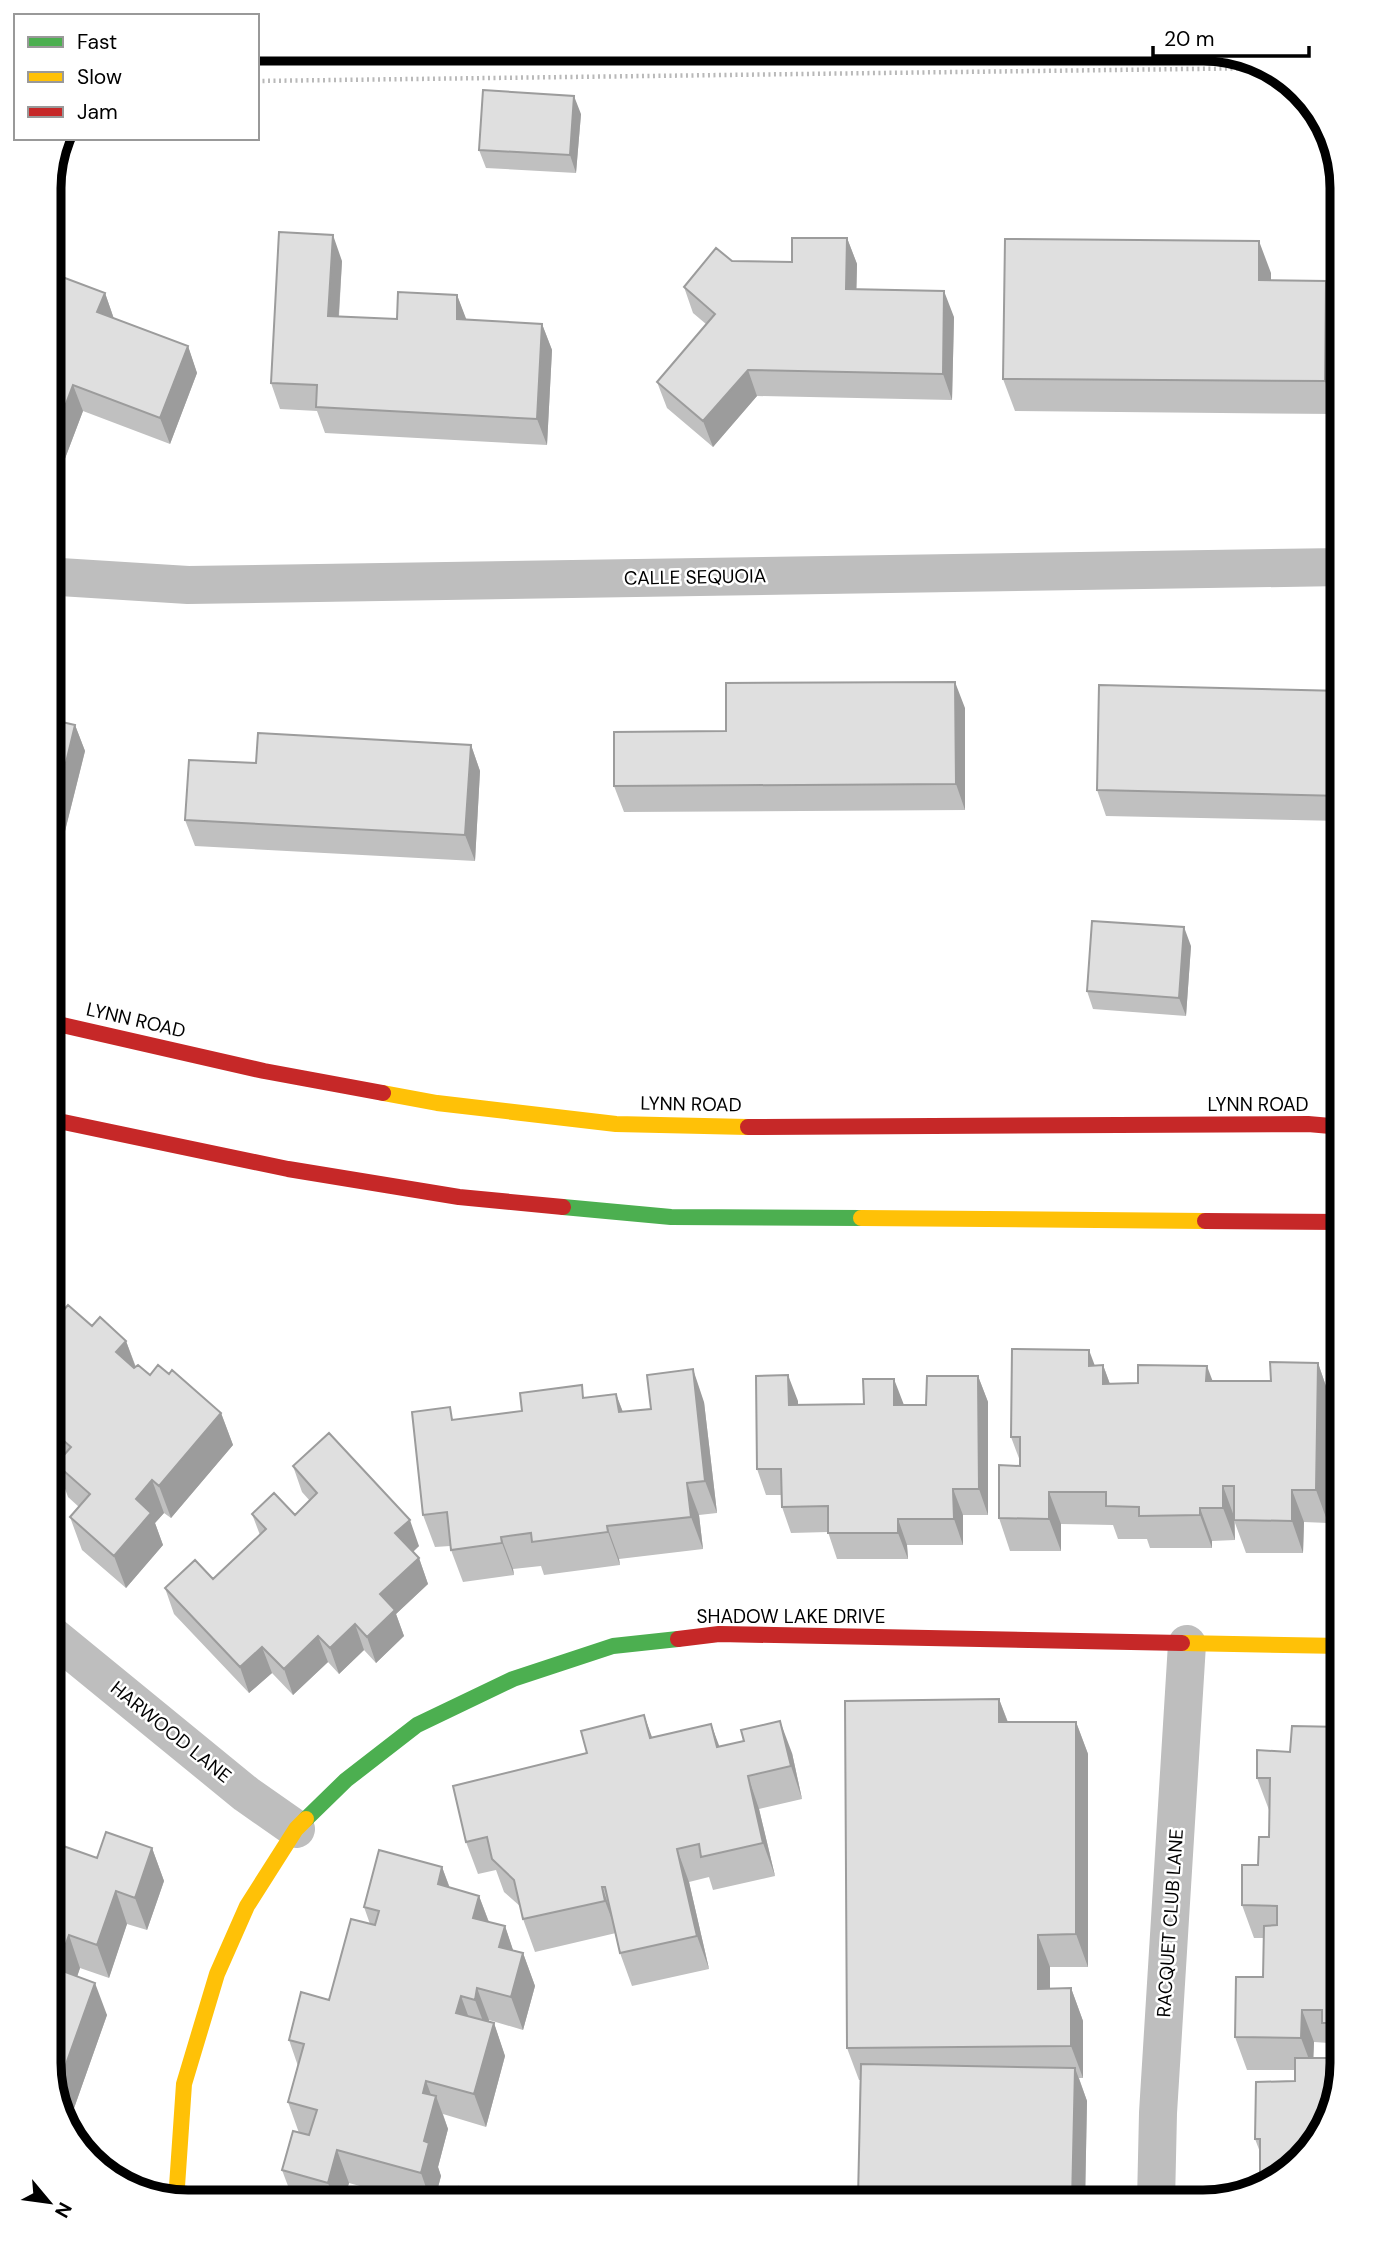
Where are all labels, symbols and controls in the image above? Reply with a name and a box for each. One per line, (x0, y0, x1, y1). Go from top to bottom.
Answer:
legend (14, 14, 259, 140)
scale bar (1153, 14, 1309, 58)
text: 20 m (1164, 25, 1215, 53)
text: Fast (77, 28, 117, 56)
text: Slow (77, 63, 122, 91)
text: Jam (77, 98, 118, 126)
street label: CALLE SEQUOIA (624, 563, 767, 591)
street label: LYNN ROAD (84, 996, 188, 1044)
street label: LYNN ROAD (640, 1091, 742, 1117)
street label: LYNN ROAD (1207, 1092, 1309, 1117)
street label: SHADOW LAKE DRIVE (696, 1604, 886, 1629)
street label: HARWOOD LANE (105, 1676, 237, 1788)
street label: RACQUET CLUB LANE (1151, 1828, 1189, 2018)
north arrow (14, 2167, 84, 2237)
text: N (49, 2198, 78, 2222)

